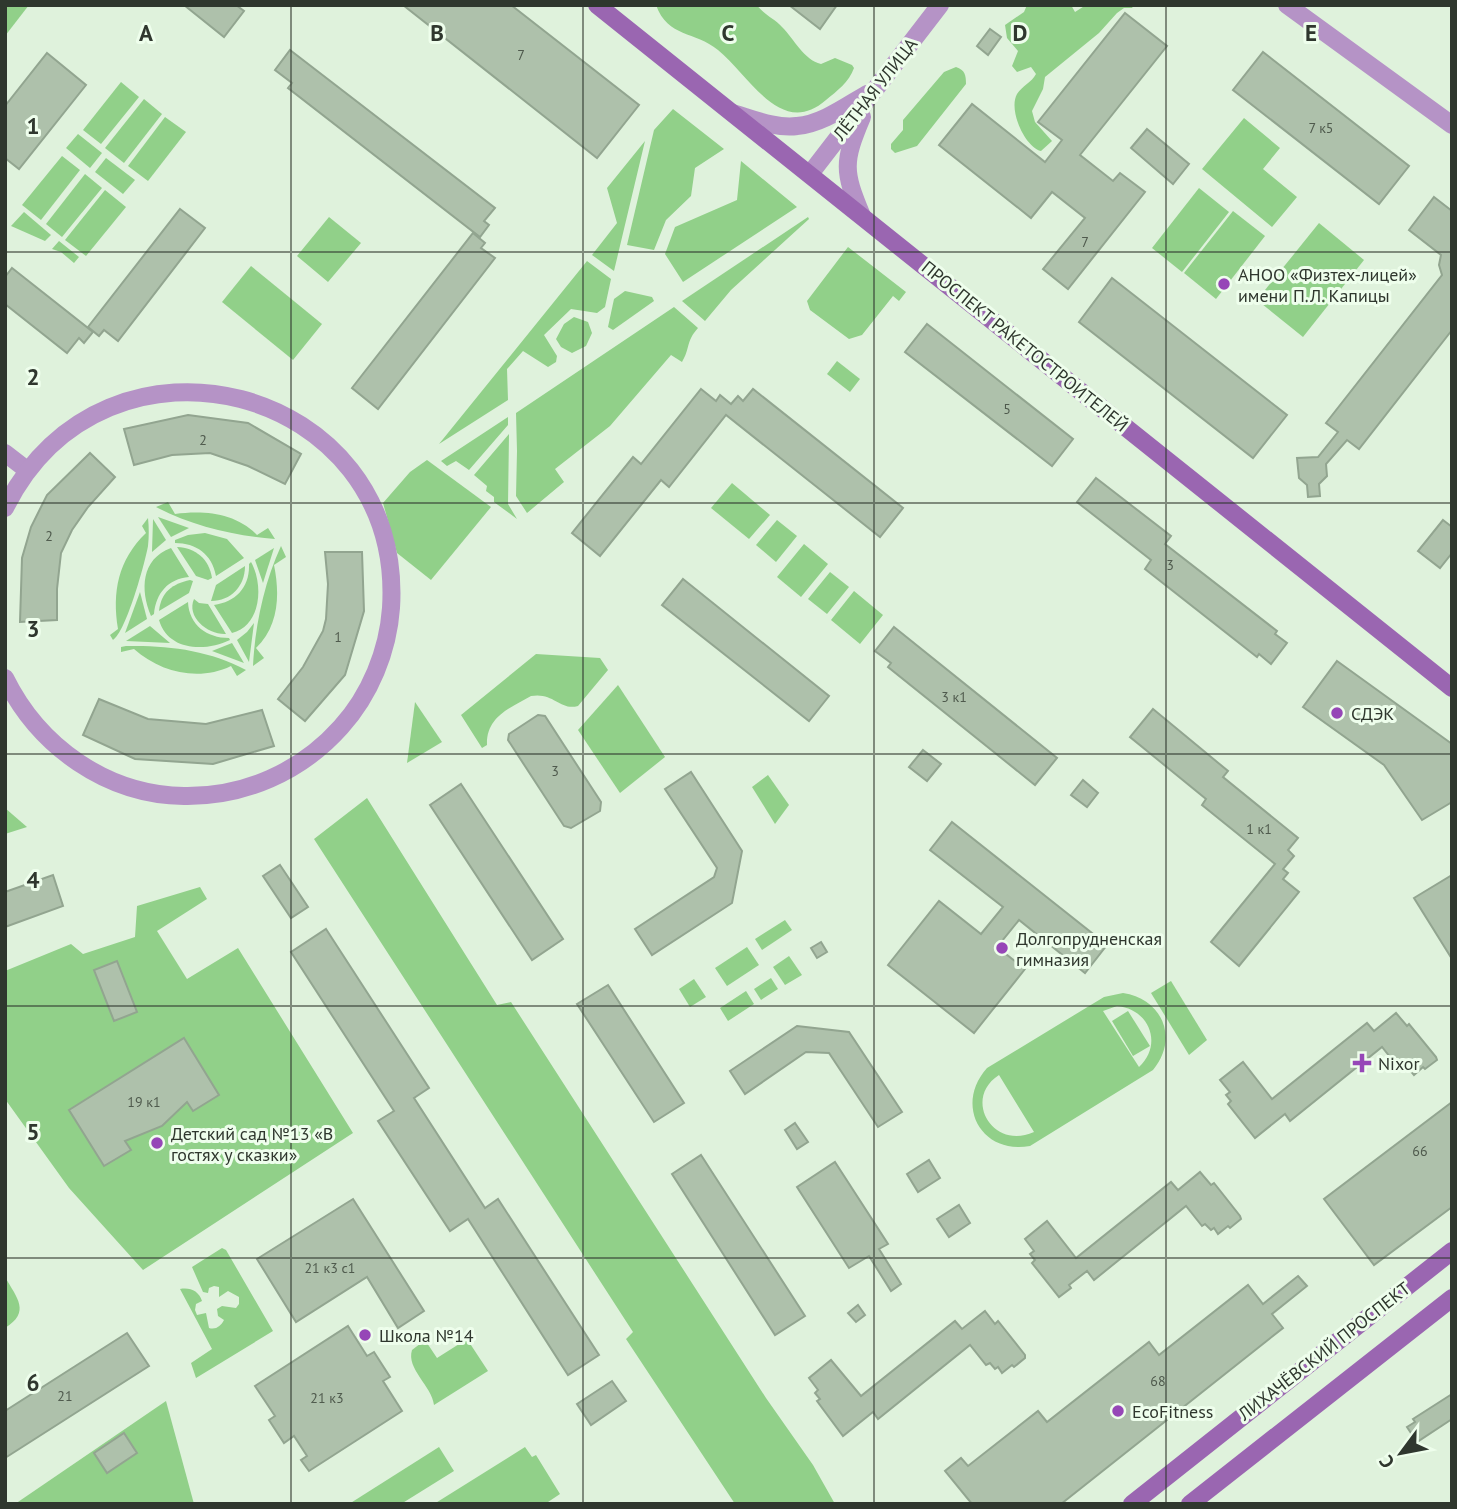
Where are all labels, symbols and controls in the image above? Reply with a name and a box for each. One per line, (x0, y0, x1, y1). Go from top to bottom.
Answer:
text: A (139, 18, 153, 47)
text: B (430, 18, 444, 47)
text: C (722, 18, 735, 47)
text: D (1013, 18, 1027, 47)
text: E (1305, 18, 1317, 47)
street label: ЛЁТНАЯ УЛИЦА (827, 33, 922, 146)
house number: 7 (517, 46, 525, 64)
text: 1 (26, 111, 40, 140)
house number: 7 к5 (1309, 119, 1333, 137)
house number: 7 (1081, 233, 1089, 251)
street label: ПРОСПЕКТ РАКЕТОСТРОИТЕЛЕЙ (917, 255, 1133, 437)
place label: АНОО «Физтех-лицей» имени П.Л. Капицы (1238, 263, 1417, 307)
marker: АНОО «Физтех-лицей» имени П.Л. Капицы (1216, 276, 1232, 292)
text: 2 (26, 362, 40, 391)
house number: 5 (1003, 400, 1011, 418)
house number: 2 (199, 431, 207, 449)
house number: 2 (45, 527, 53, 545)
house number: 3 (1166, 556, 1174, 574)
text: 3 (26, 614, 40, 643)
house number: 1 (334, 628, 342, 646)
house number: 3 к1 (941, 688, 967, 706)
place label: СДЭК (1351, 702, 1394, 725)
marker: СДЭК (1329, 705, 1345, 721)
house number: 3 (551, 762, 559, 780)
house number: 1 к1 (1246, 820, 1272, 838)
text: 4 (26, 865, 40, 894)
place label: Долгопрудненская гимназия (1016, 927, 1162, 971)
marker: Долгопрудненская гимназия (994, 940, 1010, 956)
place label: Nixor (1378, 1052, 1420, 1075)
marker: Nixor (1352, 1053, 1372, 1073)
house number: 19 к1 (127, 1093, 161, 1111)
text: 5 (26, 1117, 40, 1146)
place label: Детский сад №13 «В гостях у сказки» (171, 1122, 333, 1166)
marker: Детский сад №13 «В гостях у сказки» (149, 1135, 165, 1151)
house number: 66 (1412, 1142, 1428, 1160)
house number: 21 к3 с1 (304, 1259, 356, 1277)
street label: ЛИХАЧЁВСКИЙ ПРОСПЕКТ (1233, 1277, 1415, 1426)
place label: Школа №14 (379, 1324, 474, 1347)
marker: Школа №14 (357, 1327, 373, 1343)
text: 6 (26, 1368, 40, 1397)
house number: 68 (1150, 1372, 1166, 1390)
house number: 21 (57, 1387, 73, 1405)
house number: 21 к3 (310, 1389, 344, 1407)
place label: EcoFitness (1132, 1400, 1213, 1423)
marker: EcoFitness (1110, 1403, 1126, 1419)
north arrow (1366, 1418, 1436, 1488)
text: С (1373, 1451, 1400, 1473)

